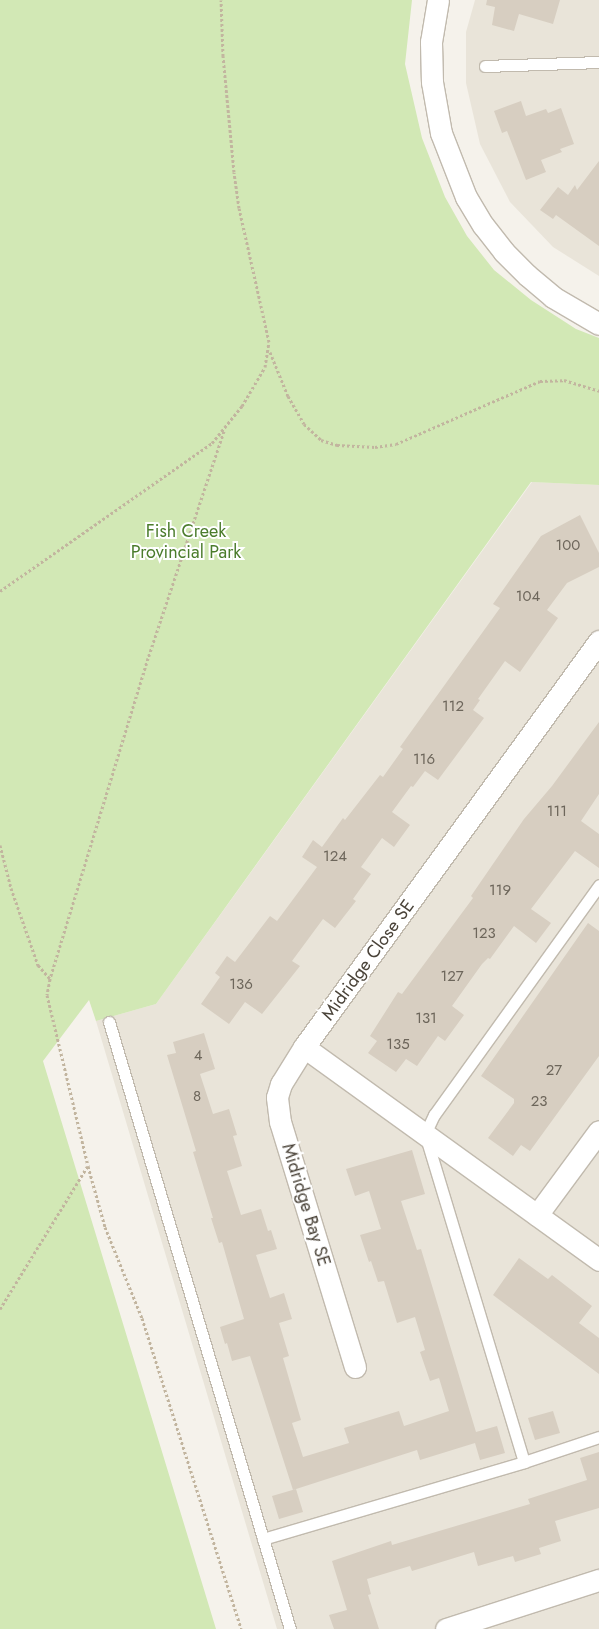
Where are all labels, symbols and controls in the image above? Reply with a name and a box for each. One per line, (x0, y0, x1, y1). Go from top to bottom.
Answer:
park label: Fish Creek Provincial Park (131, 521, 241, 564)
house number: 100 (556, 537, 580, 555)
house number: 104 (516, 588, 540, 606)
house number: 112 (442, 698, 464, 716)
house number: 116 (413, 751, 435, 769)
house number: 111 (547, 803, 567, 821)
house number: 124 (323, 848, 347, 866)
house number: 119 (489, 882, 511, 900)
street label: Midridge Close SE (317, 896, 419, 1024)
house number: 123 (472, 925, 496, 943)
house number: 127 (440, 968, 464, 986)
house number: 136 (229, 976, 253, 994)
house number: 131 (415, 1010, 437, 1028)
house number: 135 (386, 1036, 410, 1054)
house number: 4 (194, 1047, 202, 1065)
house number: 27 (546, 1062, 562, 1080)
house number: 8 (193, 1088, 201, 1106)
house number: 23 (531, 1093, 547, 1111)
street label: Midridge Bay SE (277, 1141, 335, 1269)

